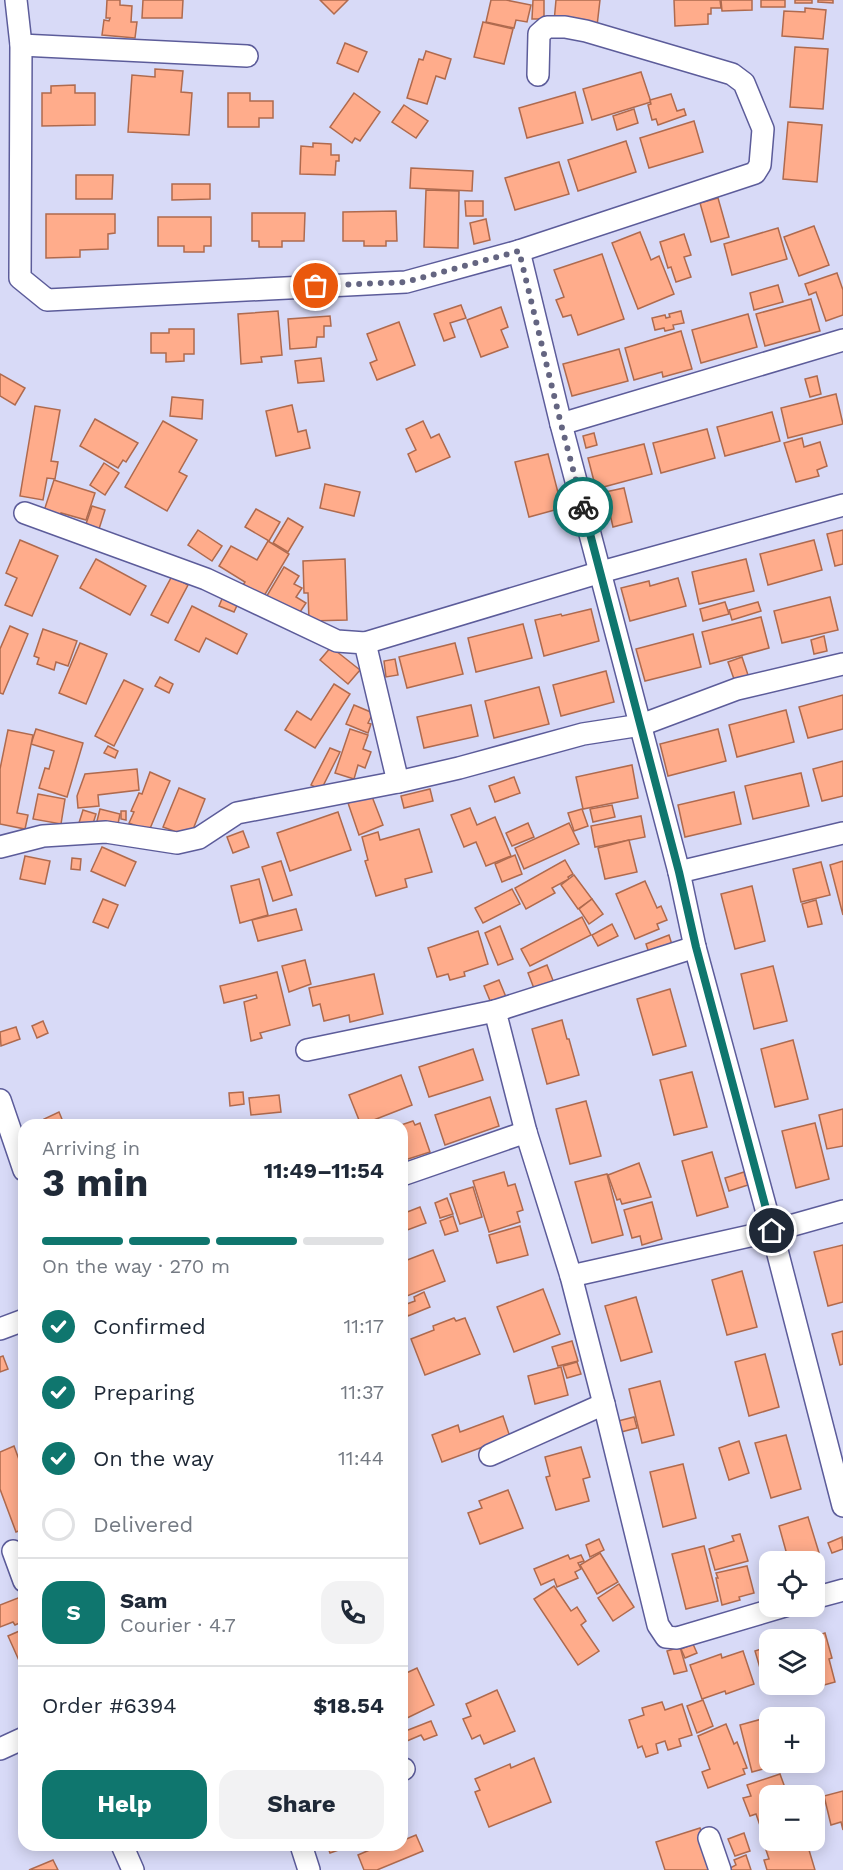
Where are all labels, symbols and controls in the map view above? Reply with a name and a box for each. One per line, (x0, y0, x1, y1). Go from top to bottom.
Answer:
pin (290, 260, 341, 311)
icon: bag (299, 269, 332, 302)
courier (553, 477, 613, 537)
icon: bike (567, 491, 600, 524)
text: Arriving in (42, 1136, 140, 1160)
text: 11:49–11:54 (264, 1158, 384, 1183)
text: 3 min (42, 1160, 149, 1205)
pin (746, 1205, 797, 1256)
icon: home (755, 1214, 788, 1247)
text: On the way · 270 m (42, 1254, 230, 1278)
icon: check (42, 1310, 75, 1343)
text: Confirmed (93, 1314, 206, 1339)
text: 11:17 (343, 1314, 384, 1338)
icon: check (42, 1376, 75, 1409)
text: Preparing (93, 1380, 194, 1405)
text: 11:37 (340, 1380, 384, 1404)
icon: check (42, 1442, 75, 1475)
text: On the way (93, 1446, 214, 1471)
text: 11:44 (338, 1446, 384, 1470)
text: Delivered (93, 1512, 193, 1537)
map controls (759, 1551, 825, 1851)
button: locate (759, 1551, 825, 1617)
button: phone (321, 1581, 384, 1644)
text: Sam (120, 1588, 168, 1613)
text: S (66, 1600, 81, 1625)
text: Courier · 4.7 (120, 1613, 236, 1637)
button: layers (759, 1629, 825, 1695)
text: Order #6394 (42, 1693, 177, 1718)
text: $18.54 (313, 1693, 384, 1718)
button: + (759, 1707, 825, 1773)
button: Help (42, 1770, 207, 1839)
button: Share (219, 1770, 384, 1839)
button: − (759, 1785, 825, 1851)

